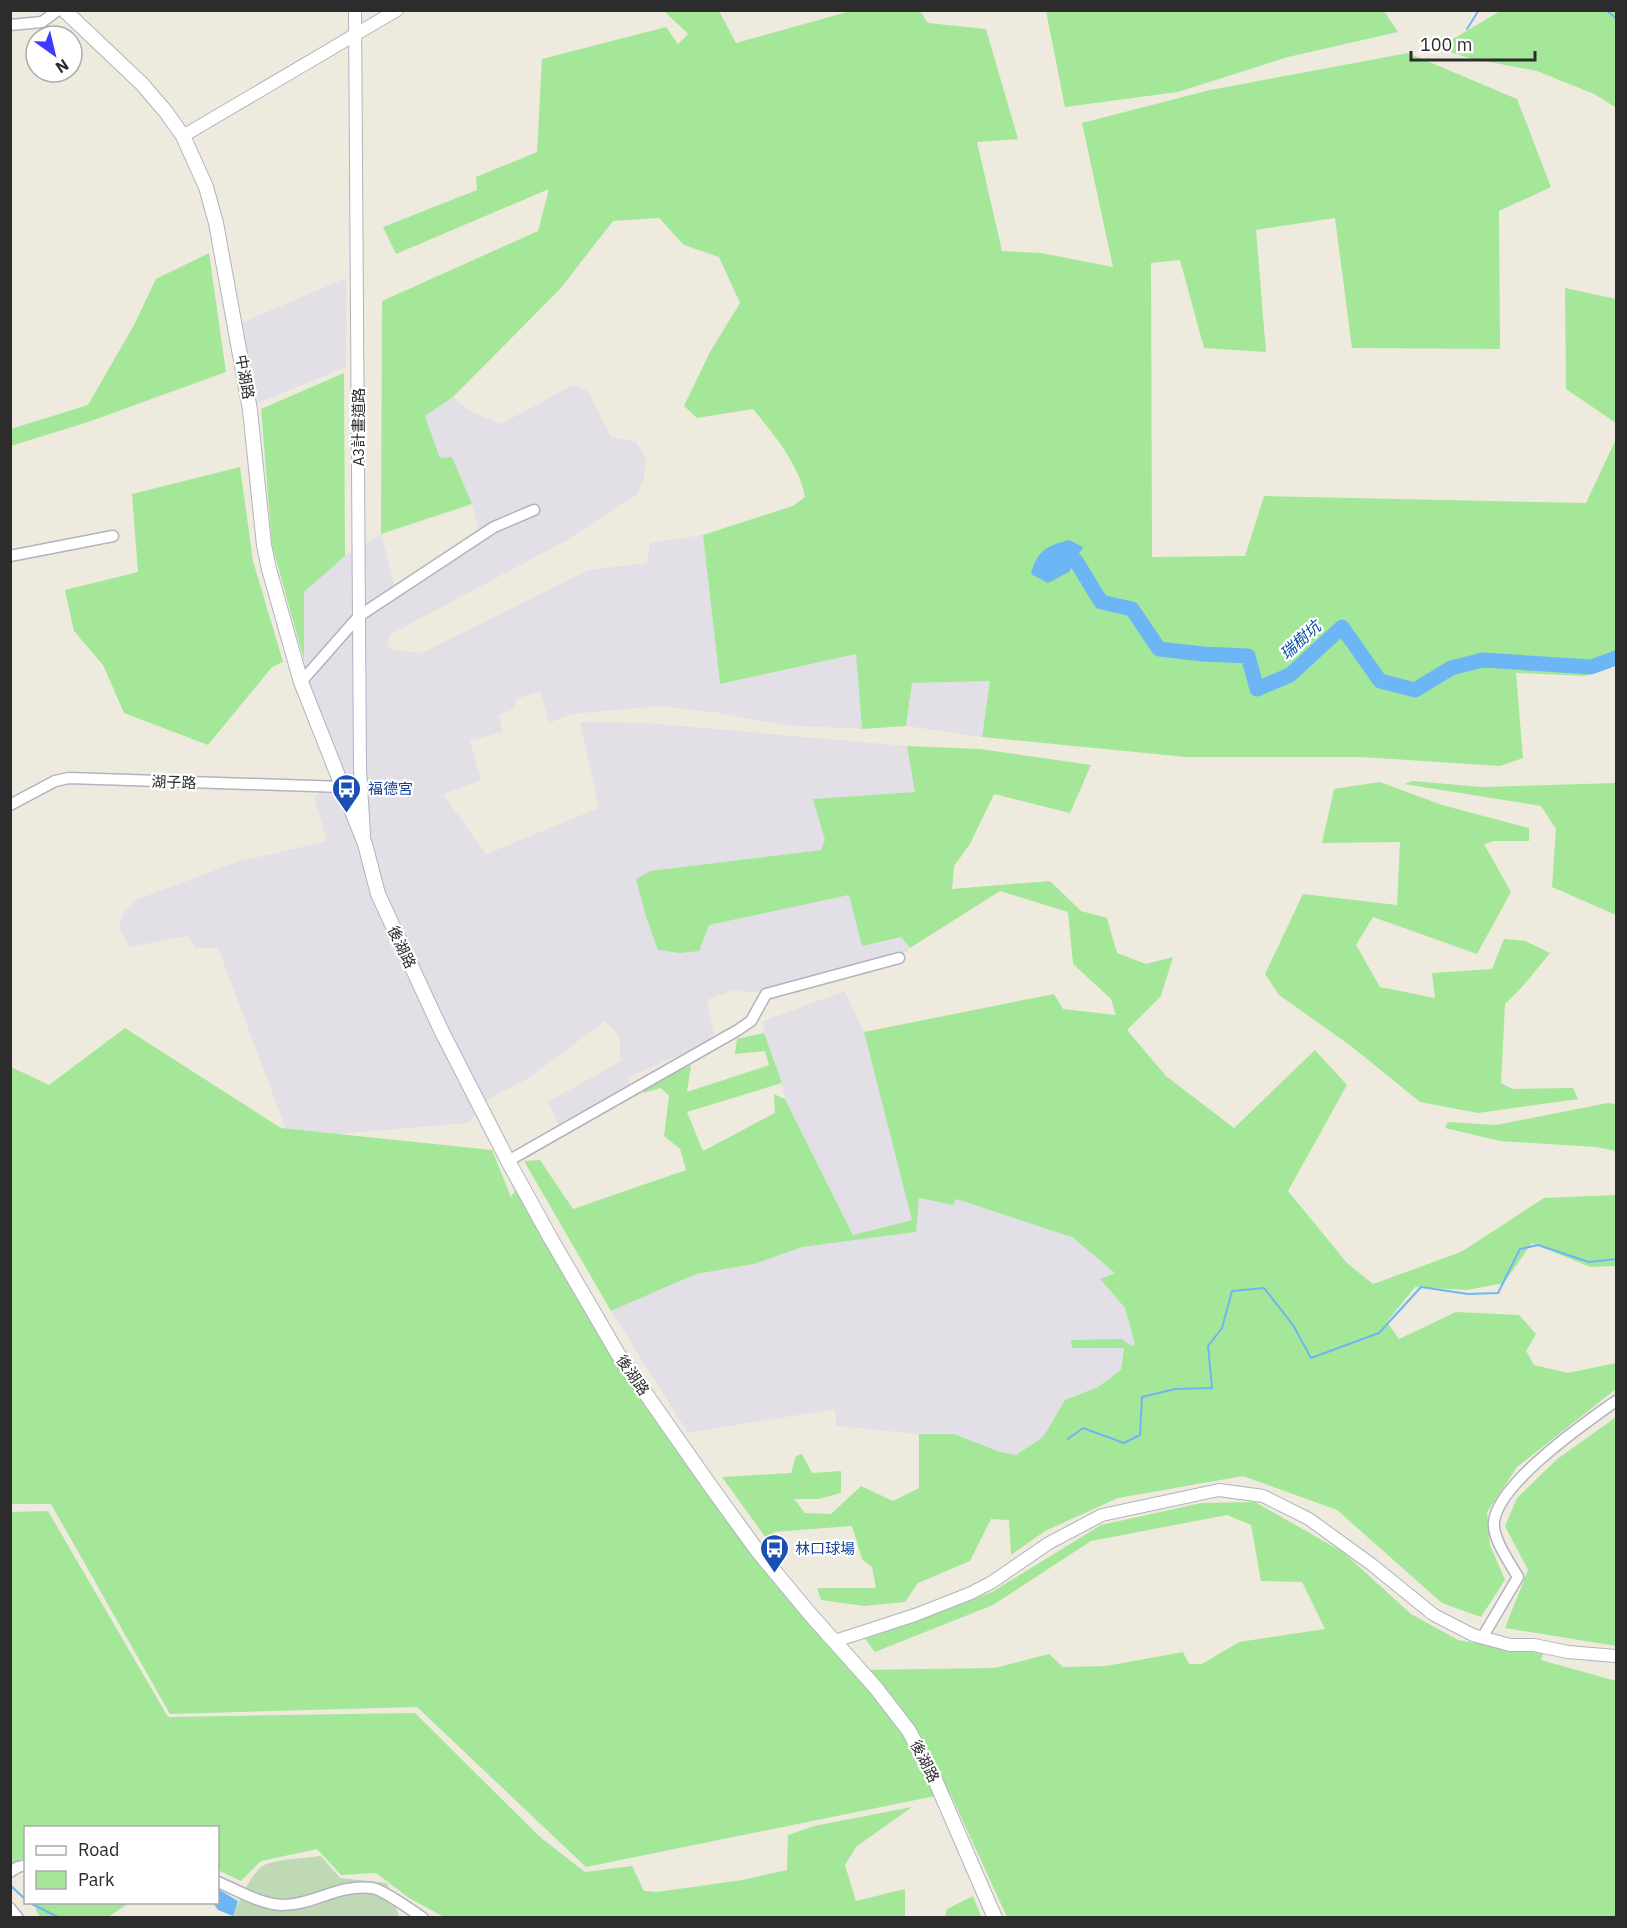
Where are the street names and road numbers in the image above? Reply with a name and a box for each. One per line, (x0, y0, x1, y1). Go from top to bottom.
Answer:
street label: 中湖路 (232, 353, 258, 401)
street label: A3計畫道路 (349, 388, 368, 466)
street label: 湖子路 (151, 772, 197, 792)
street label: 後湖路 (384, 923, 420, 971)
street label: 後湖路 (613, 1351, 653, 1399)
street label: 後湖路 (906, 1737, 944, 1785)

